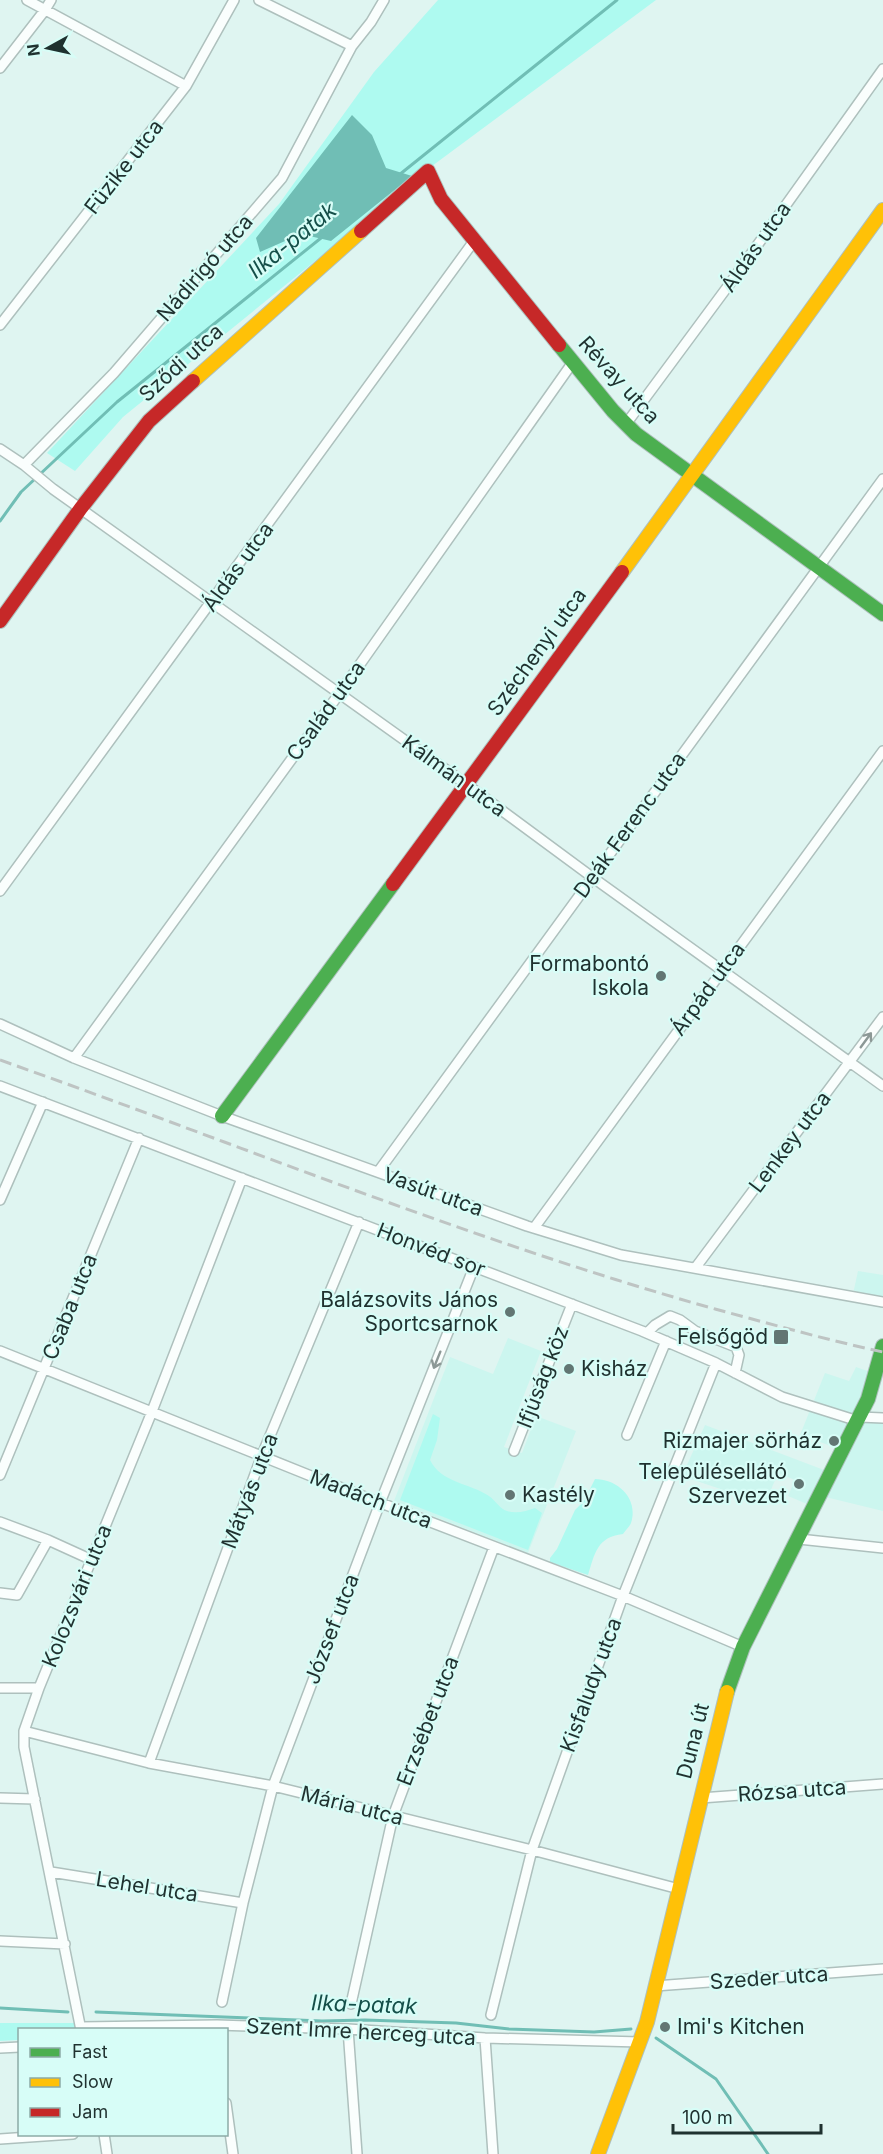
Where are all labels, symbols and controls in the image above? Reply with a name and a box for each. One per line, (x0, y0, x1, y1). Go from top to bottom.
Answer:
north arrow (18, 18, 78, 78)
text: N (22, 43, 44, 58)
street label: Füzike utca (79, 114, 168, 219)
water label: Ilka-patak (243, 196, 342, 283)
street label: Áldás utca (715, 196, 796, 297)
street label: Nádirigó utca (151, 209, 258, 326)
street label: Sződi utca (134, 318, 228, 407)
street label: Révay utca (574, 331, 665, 429)
street label: Áldás utca (196, 517, 278, 616)
street label: Széchenyi utca (482, 583, 591, 720)
street label: Család utca (281, 656, 370, 765)
street label: Kálmán utca (397, 729, 511, 822)
street label: Deák Ferenc utca (568, 747, 691, 902)
street label: Árpád utca (665, 937, 750, 1040)
place label: Formabontó Iskola (529, 951, 649, 1000)
marker: Formabontó Iskola (654, 969, 668, 983)
one-way arrow (860, 1032, 873, 1048)
street label: Lenkey utca (743, 1086, 836, 1197)
street label: Vasút utca (380, 1162, 487, 1221)
street label: Honvéd sor (373, 1217, 489, 1282)
street label: Csaba utca (37, 1250, 102, 1363)
place label: Balázsovits János Sportcsarnok (320, 1287, 498, 1336)
marker: Balázsovits János Sportcsarnok (503, 1305, 517, 1319)
street label: Ifjúság köz (512, 1322, 573, 1431)
place label: Felsőgöd (677, 1324, 768, 1349)
marker: Felsőgöd (772, 1328, 790, 1346)
one-way arrow (431, 1350, 442, 1369)
place label: Kisház (581, 1356, 647, 1381)
marker: Kisház (562, 1362, 576, 1376)
place label: Rizmajer sörház (663, 1428, 822, 1453)
street label: Mátyás utca (216, 1430, 283, 1552)
marker: Rizmajer sörház (827, 1434, 841, 1448)
place label: Településellátó Szervezet (638, 1459, 787, 1508)
street label: Madách utca (307, 1464, 436, 1533)
marker: Településellátó Szervezet (792, 1477, 806, 1491)
place label: Kastély (522, 1482, 595, 1507)
marker: Kastély (503, 1488, 517, 1502)
street label: Kolozsvári utca (37, 1521, 117, 1671)
street label: József utca (299, 1570, 364, 1687)
street label: Kisfaludy utca (555, 1614, 626, 1755)
street label: Erzsébet utca (391, 1653, 464, 1789)
street label: Duna út (671, 1700, 714, 1781)
street label: Rózsa utca (737, 1774, 847, 1807)
street label: Mária utca (298, 1781, 406, 1830)
street label: Lehel utca (94, 1866, 200, 1907)
street label: Szeder utca (709, 1961, 829, 1994)
water label: Ilka-patak (311, 1989, 418, 2019)
street label: Szent Imre herceg utca (245, 2013, 477, 2050)
place label: Imi's Kitchen (677, 2014, 805, 2039)
marker: Imi's Kitchen (658, 2020, 672, 2034)
legend (18, 2028, 228, 2136)
text: Fast (72, 2041, 108, 2062)
text: Slow (72, 2071, 113, 2092)
scale bar (673, 2097, 822, 2135)
text: Jam (72, 2101, 108, 2122)
text: 100 m (682, 2107, 733, 2128)

